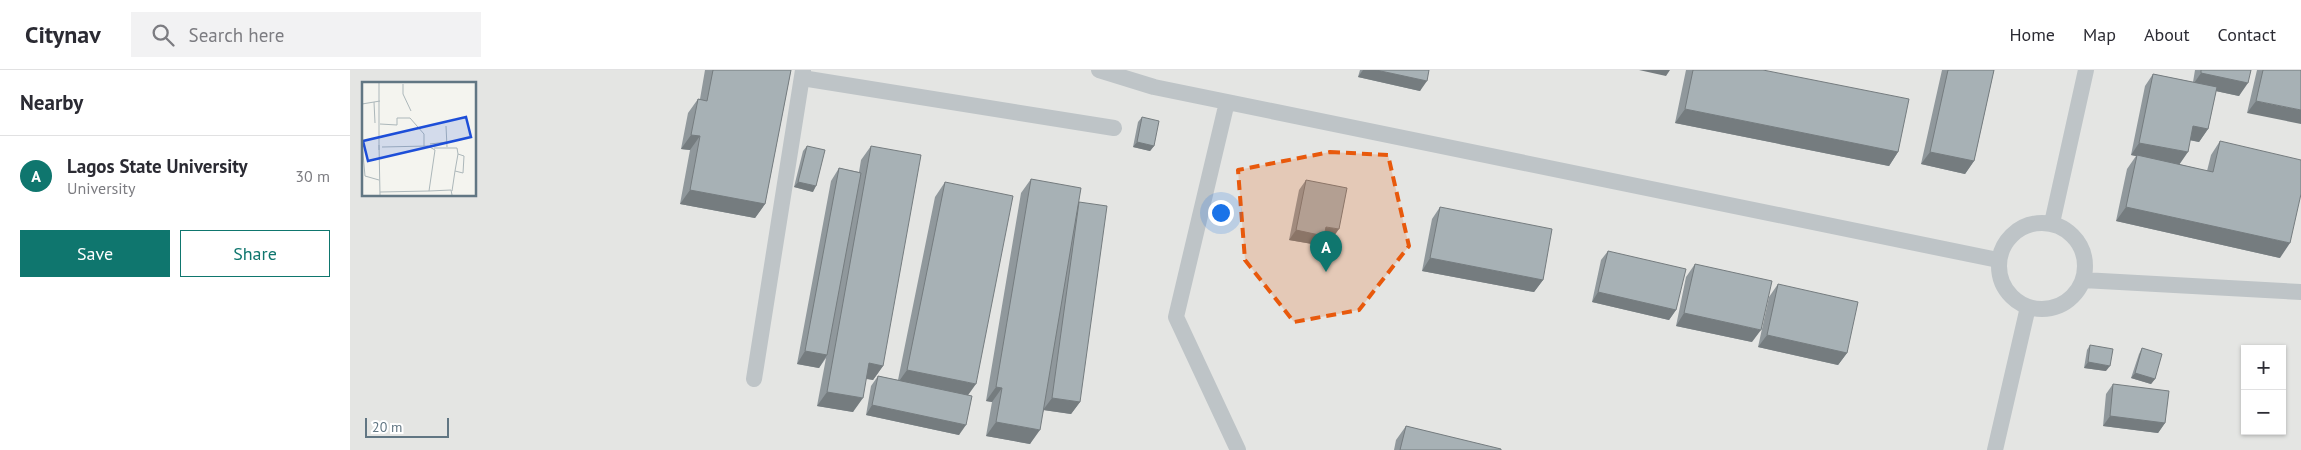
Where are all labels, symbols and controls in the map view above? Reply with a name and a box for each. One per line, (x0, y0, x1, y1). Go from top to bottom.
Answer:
search box (131, 12, 481, 57)
text: Citynav (25, 19, 101, 50)
icon: search (149, 21, 177, 49)
text: Search here (189, 23, 284, 47)
text: Home (2009, 23, 2055, 46)
text: Map (2083, 23, 2116, 46)
text: About (2144, 23, 2190, 46)
text: Contact (2218, 23, 2276, 46)
inset map (362, 82, 476, 196)
text: Nearby (20, 89, 83, 116)
text: Lagos State University (67, 154, 248, 178)
text: A (31, 166, 41, 186)
text: 30 m (295, 166, 330, 186)
text: University (67, 178, 135, 198)
your location (1208, 200, 1234, 226)
button: Save (20, 230, 170, 277)
button: Share (180, 230, 330, 277)
pin: A (1310, 231, 1342, 272)
map controls (2241, 345, 2286, 435)
button: + (2241, 345, 2286, 390)
button: − (2241, 390, 2286, 435)
scale bar (365, 415, 449, 438)
text: 20 m (372, 418, 402, 436)

